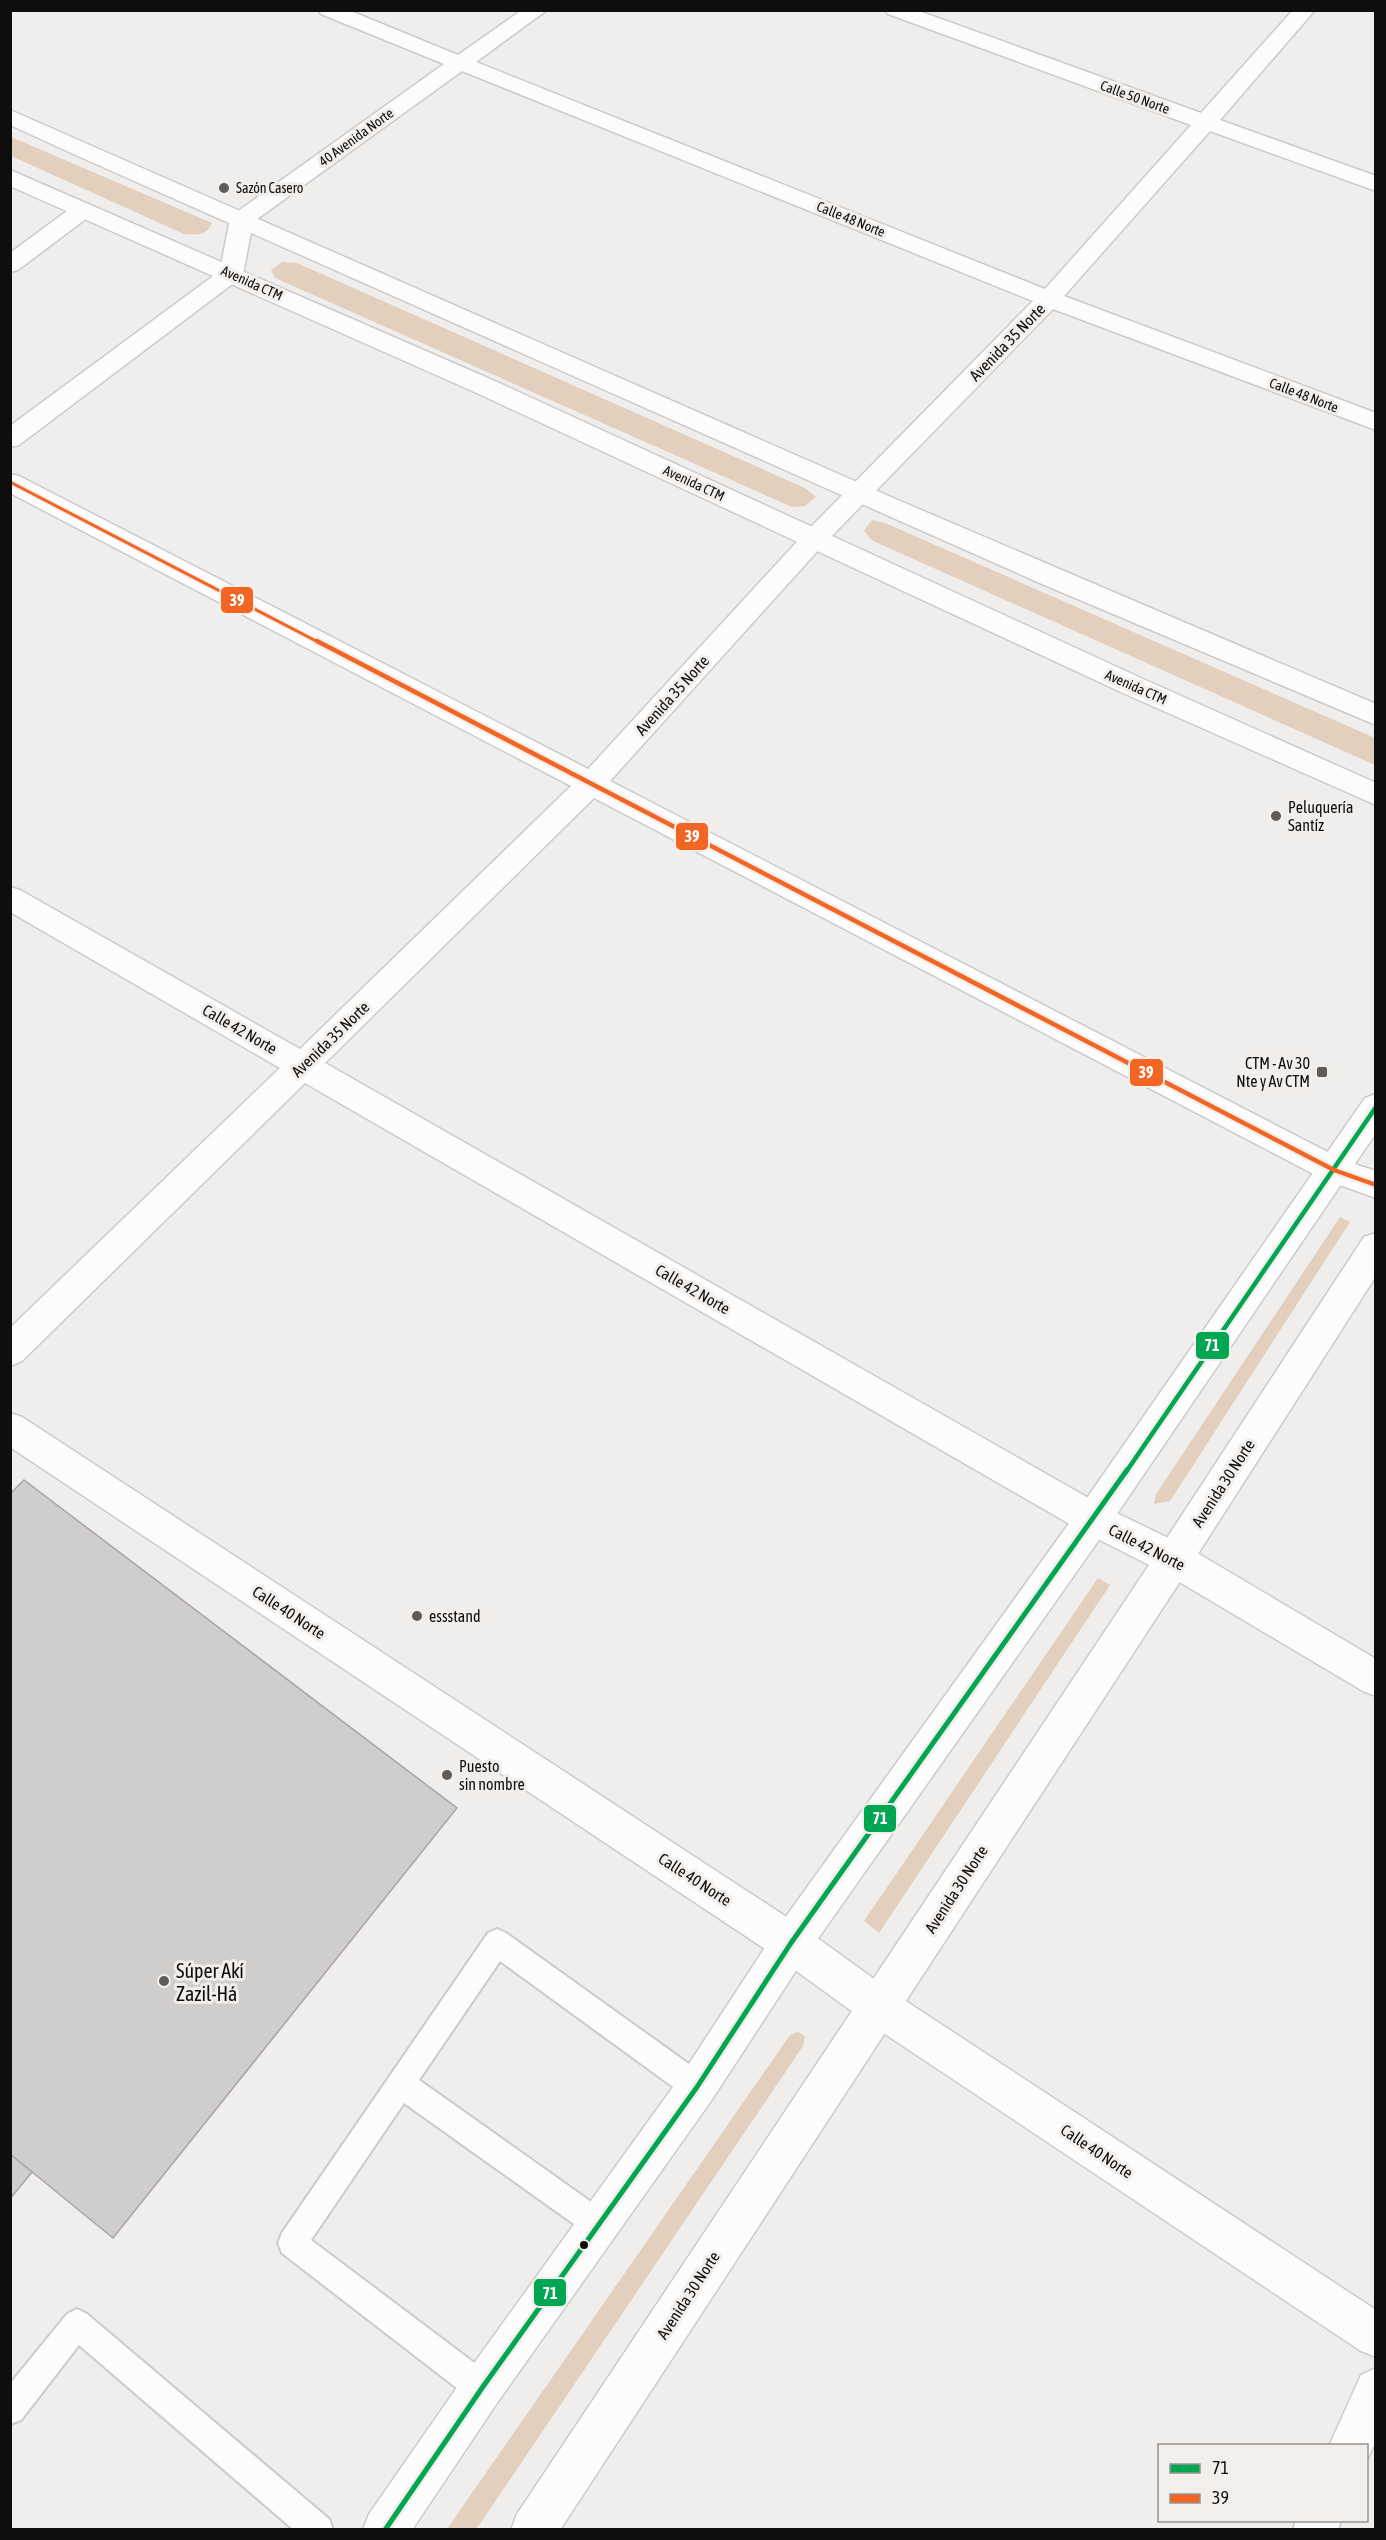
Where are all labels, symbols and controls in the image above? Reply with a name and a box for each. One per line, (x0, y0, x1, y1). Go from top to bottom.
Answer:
street label: Calle 50 Norte (1098, 77, 1172, 117)
street label: 40 Avenida Norte (316, 105, 396, 169)
place label: Sazón Casero (236, 180, 303, 196)
marker: Sazón Casero (217, 181, 231, 195)
street label: Calle 48 Norte (814, 198, 888, 240)
street label: Avenida CTM (219, 262, 285, 304)
street label: Avenida 35 Norte (966, 300, 1048, 384)
street label: Calle 48 Norte (1267, 375, 1341, 415)
street label: Avenida CTM (661, 462, 727, 504)
line badge: 39 (220, 586, 254, 614)
text: 39 (229, 591, 245, 609)
street label: Avenida 35 Norte (632, 652, 712, 738)
street label: Avenida CTM (1103, 666, 1169, 708)
place label: Peluquería Santíz (1288, 798, 1353, 834)
marker: Peluquería Santíz (1269, 809, 1283, 823)
line badge: 39 (675, 822, 709, 851)
text: 39 (684, 827, 700, 845)
street label: Avenida 35 Norte (288, 998, 372, 1080)
street label: Calle 42 Norte (200, 1000, 280, 1058)
place label: CTM - Av 30 Nte y Av CTM (1236, 1054, 1310, 1091)
line badge: 39 (1129, 1058, 1164, 1087)
text: 39 (1138, 1063, 1154, 1081)
marker: CTM - Av 30 Nte y Av CTM (1315, 1065, 1329, 1079)
street label: Calle 42 Norte (653, 1260, 733, 1318)
line badge: 71 (1195, 1331, 1230, 1360)
text: 71 (1204, 1336, 1220, 1354)
street label: Avenida 30 Norte (1188, 1436, 1258, 1530)
street label: Calle 42 Norte (1106, 1520, 1188, 1574)
street label: Calle 40 Norte (249, 1582, 329, 1642)
place label: essstand (429, 1607, 481, 1625)
marker: essstand (410, 1609, 424, 1623)
place label: Puesto sin nombre (459, 1757, 525, 1793)
marker: Puesto sin nombre (440, 1768, 454, 1782)
line badge: 71 (863, 1804, 897, 1833)
text: 71 (872, 1809, 888, 1827)
street label: Avenida 30 Norte (921, 1842, 991, 1936)
street label: Calle 40 Norte (655, 1849, 735, 1909)
place label: Súper Akí Zazil-Há (176, 1959, 244, 2005)
marker: Súper Akí Zazil-Há (157, 1974, 171, 1988)
street label: Calle 40 Norte (1058, 2120, 1136, 2182)
unlabelled marker (578, 2239, 590, 2251)
street label: Avenida 30 Norte (653, 2248, 723, 2342)
line badge: 71 (533, 2278, 567, 2307)
text: 71 (542, 2284, 558, 2302)
legend (1158, 2444, 1368, 2522)
text: 71 (1212, 2457, 1229, 2478)
text: 39 (1212, 2487, 1229, 2508)

